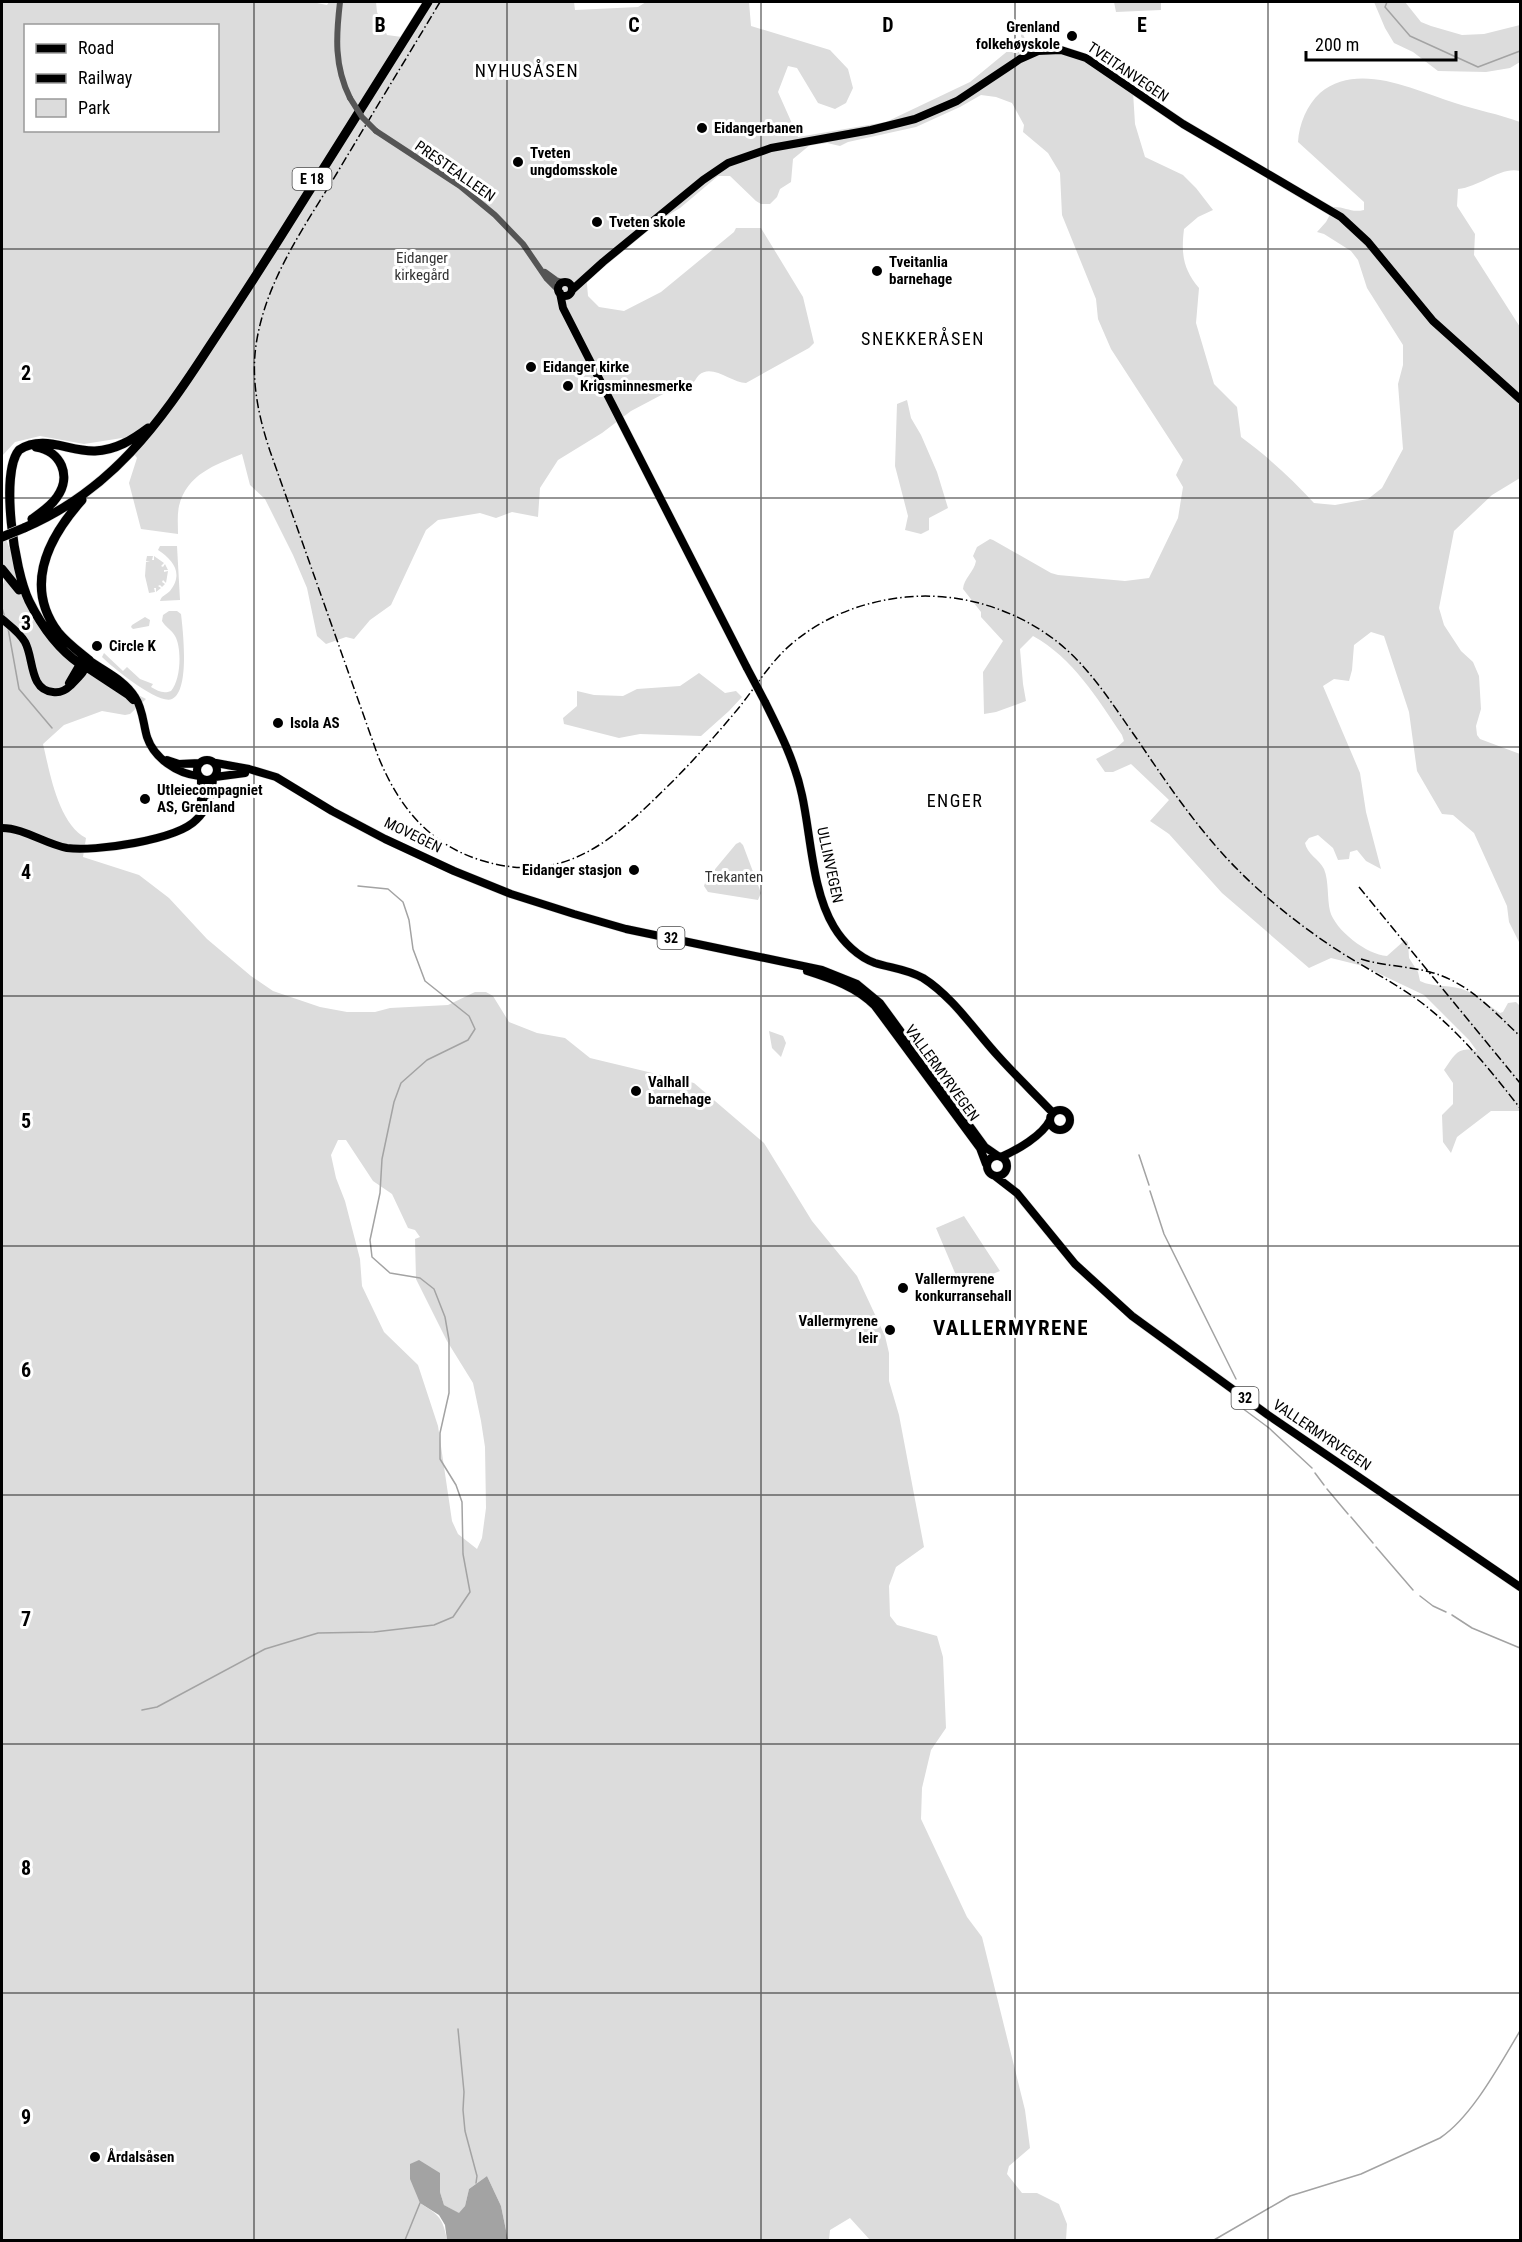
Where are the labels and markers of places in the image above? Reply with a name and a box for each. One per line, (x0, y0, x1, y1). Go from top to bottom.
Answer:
place label: Grenland folkehøyskole (976, 18, 1060, 53)
marker: Grenland folkehøyskole (1065, 29, 1079, 43)
place label: Eidangerbanen (714, 119, 803, 137)
marker: Eidangerbanen (695, 121, 709, 135)
place label: Tveten ungdomsskole (530, 144, 618, 179)
marker: Tveten ungdomsskole (511, 155, 525, 169)
place label: Tveten skole (609, 213, 685, 231)
marker: Tveten skole (590, 215, 604, 229)
place label: Tveitanlia barnehage (889, 253, 952, 288)
marker: Tveitanlia barnehage (870, 264, 884, 278)
place label: Eidanger kirke (543, 358, 629, 376)
marker: Eidanger kirke (524, 360, 538, 374)
place label: Krigsminnesmerke (580, 377, 693, 395)
marker: Krigsminnesmerke (561, 379, 575, 393)
place label: Circle K (109, 637, 156, 655)
marker: Circle K (90, 639, 104, 653)
place label: Isola AS (290, 714, 340, 732)
marker: Isola AS (271, 716, 285, 730)
place label: Utleiecompagniet AS, Grenland (157, 781, 263, 816)
marker: Utleiecompagniet AS, Grenland (138, 792, 152, 806)
place label: Eidanger stasjon (522, 861, 622, 879)
marker: Eidanger stasjon (627, 863, 641, 877)
place label: Valhall barnehage (648, 1073, 711, 1108)
marker: Valhall barnehage (629, 1084, 643, 1098)
place label: Vallermyrene konkurransehall (915, 1270, 1012, 1305)
marker: Vallermyrene konkurransehall (896, 1281, 910, 1295)
place label: Vallermyrene leir (799, 1312, 878, 1347)
marker: Vallermyrene leir (883, 1323, 897, 1337)
place label: Årdalsåsen (107, 2148, 174, 2166)
marker: Årdalsåsen (88, 2150, 102, 2164)

